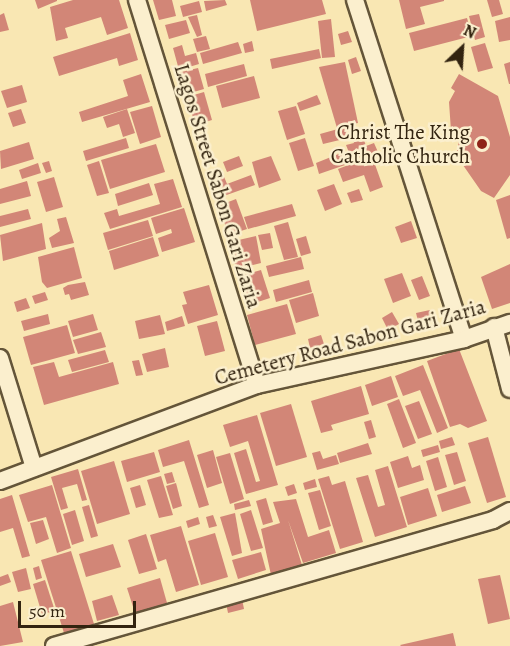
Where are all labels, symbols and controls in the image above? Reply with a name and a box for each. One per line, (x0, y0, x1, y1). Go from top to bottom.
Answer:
north arrow (432, 18, 492, 78)
text: N (460, 19, 480, 44)
street label: Lagos Street Sabon Gari Zaria (169, 61, 267, 311)
place label: Christ The King Catholic Church (331, 119, 470, 169)
marker: Christ The King Catholic Church (475, 137, 489, 151)
street label: Cemetery Road Sabon Gari Zaria (212, 294, 488, 390)
scale bar (21, 589, 140, 627)
text: 50 m (29, 599, 65, 623)

